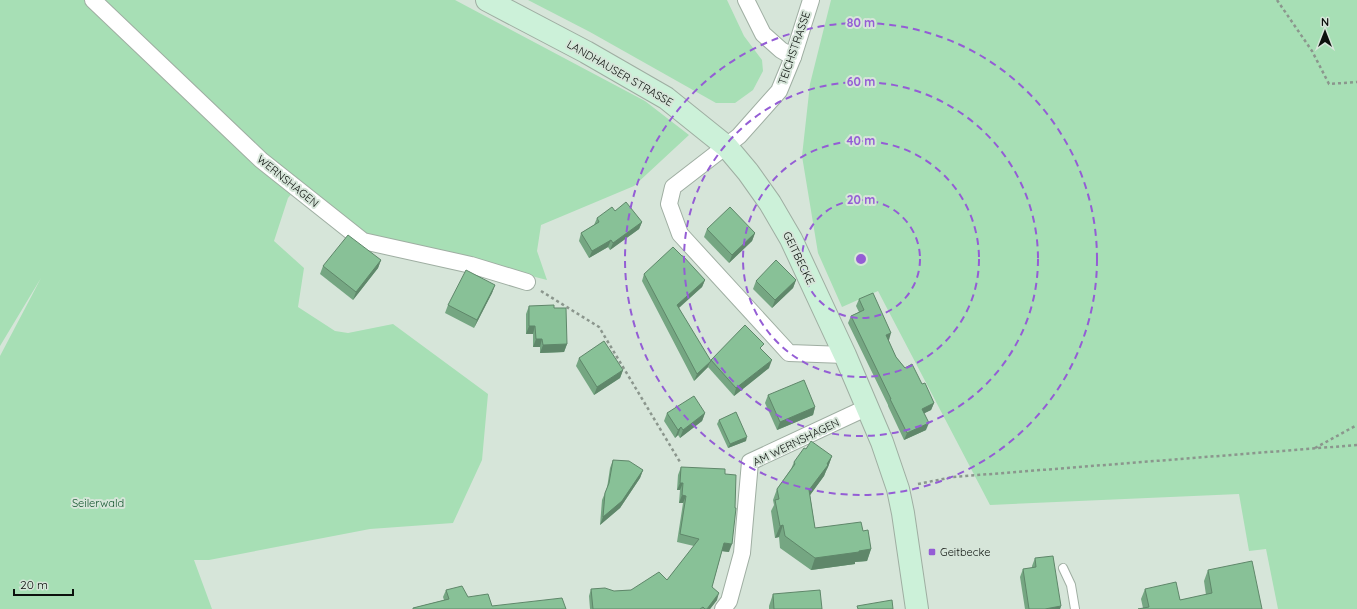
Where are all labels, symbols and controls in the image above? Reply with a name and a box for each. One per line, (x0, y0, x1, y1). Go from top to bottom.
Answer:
street label: TEICHSTRASSE (775, 9, 813, 87)
north arrow (1305, 12, 1345, 52)
text: 80 m (847, 15, 875, 30)
text: N (1321, 15, 1329, 29)
street label: LANDHAUSER STRASSE (564, 37, 676, 109)
text: 60 m (847, 74, 875, 89)
text: 40 m (847, 133, 875, 148)
street label: WERNSHAGEN (254, 152, 322, 210)
text: 20 m (847, 192, 875, 207)
street label: GEITBECKE (780, 229, 818, 287)
centre of rings (854, 252, 868, 266)
street label: AM WERNSHAGEN (750, 415, 842, 469)
park label: Seilerwald (72, 496, 124, 510)
place label: Geitbecke (940, 545, 990, 559)
marker: Geitbecke (927, 547, 937, 557)
scale bar (14, 571, 73, 597)
text: 20 m (20, 577, 48, 592)

